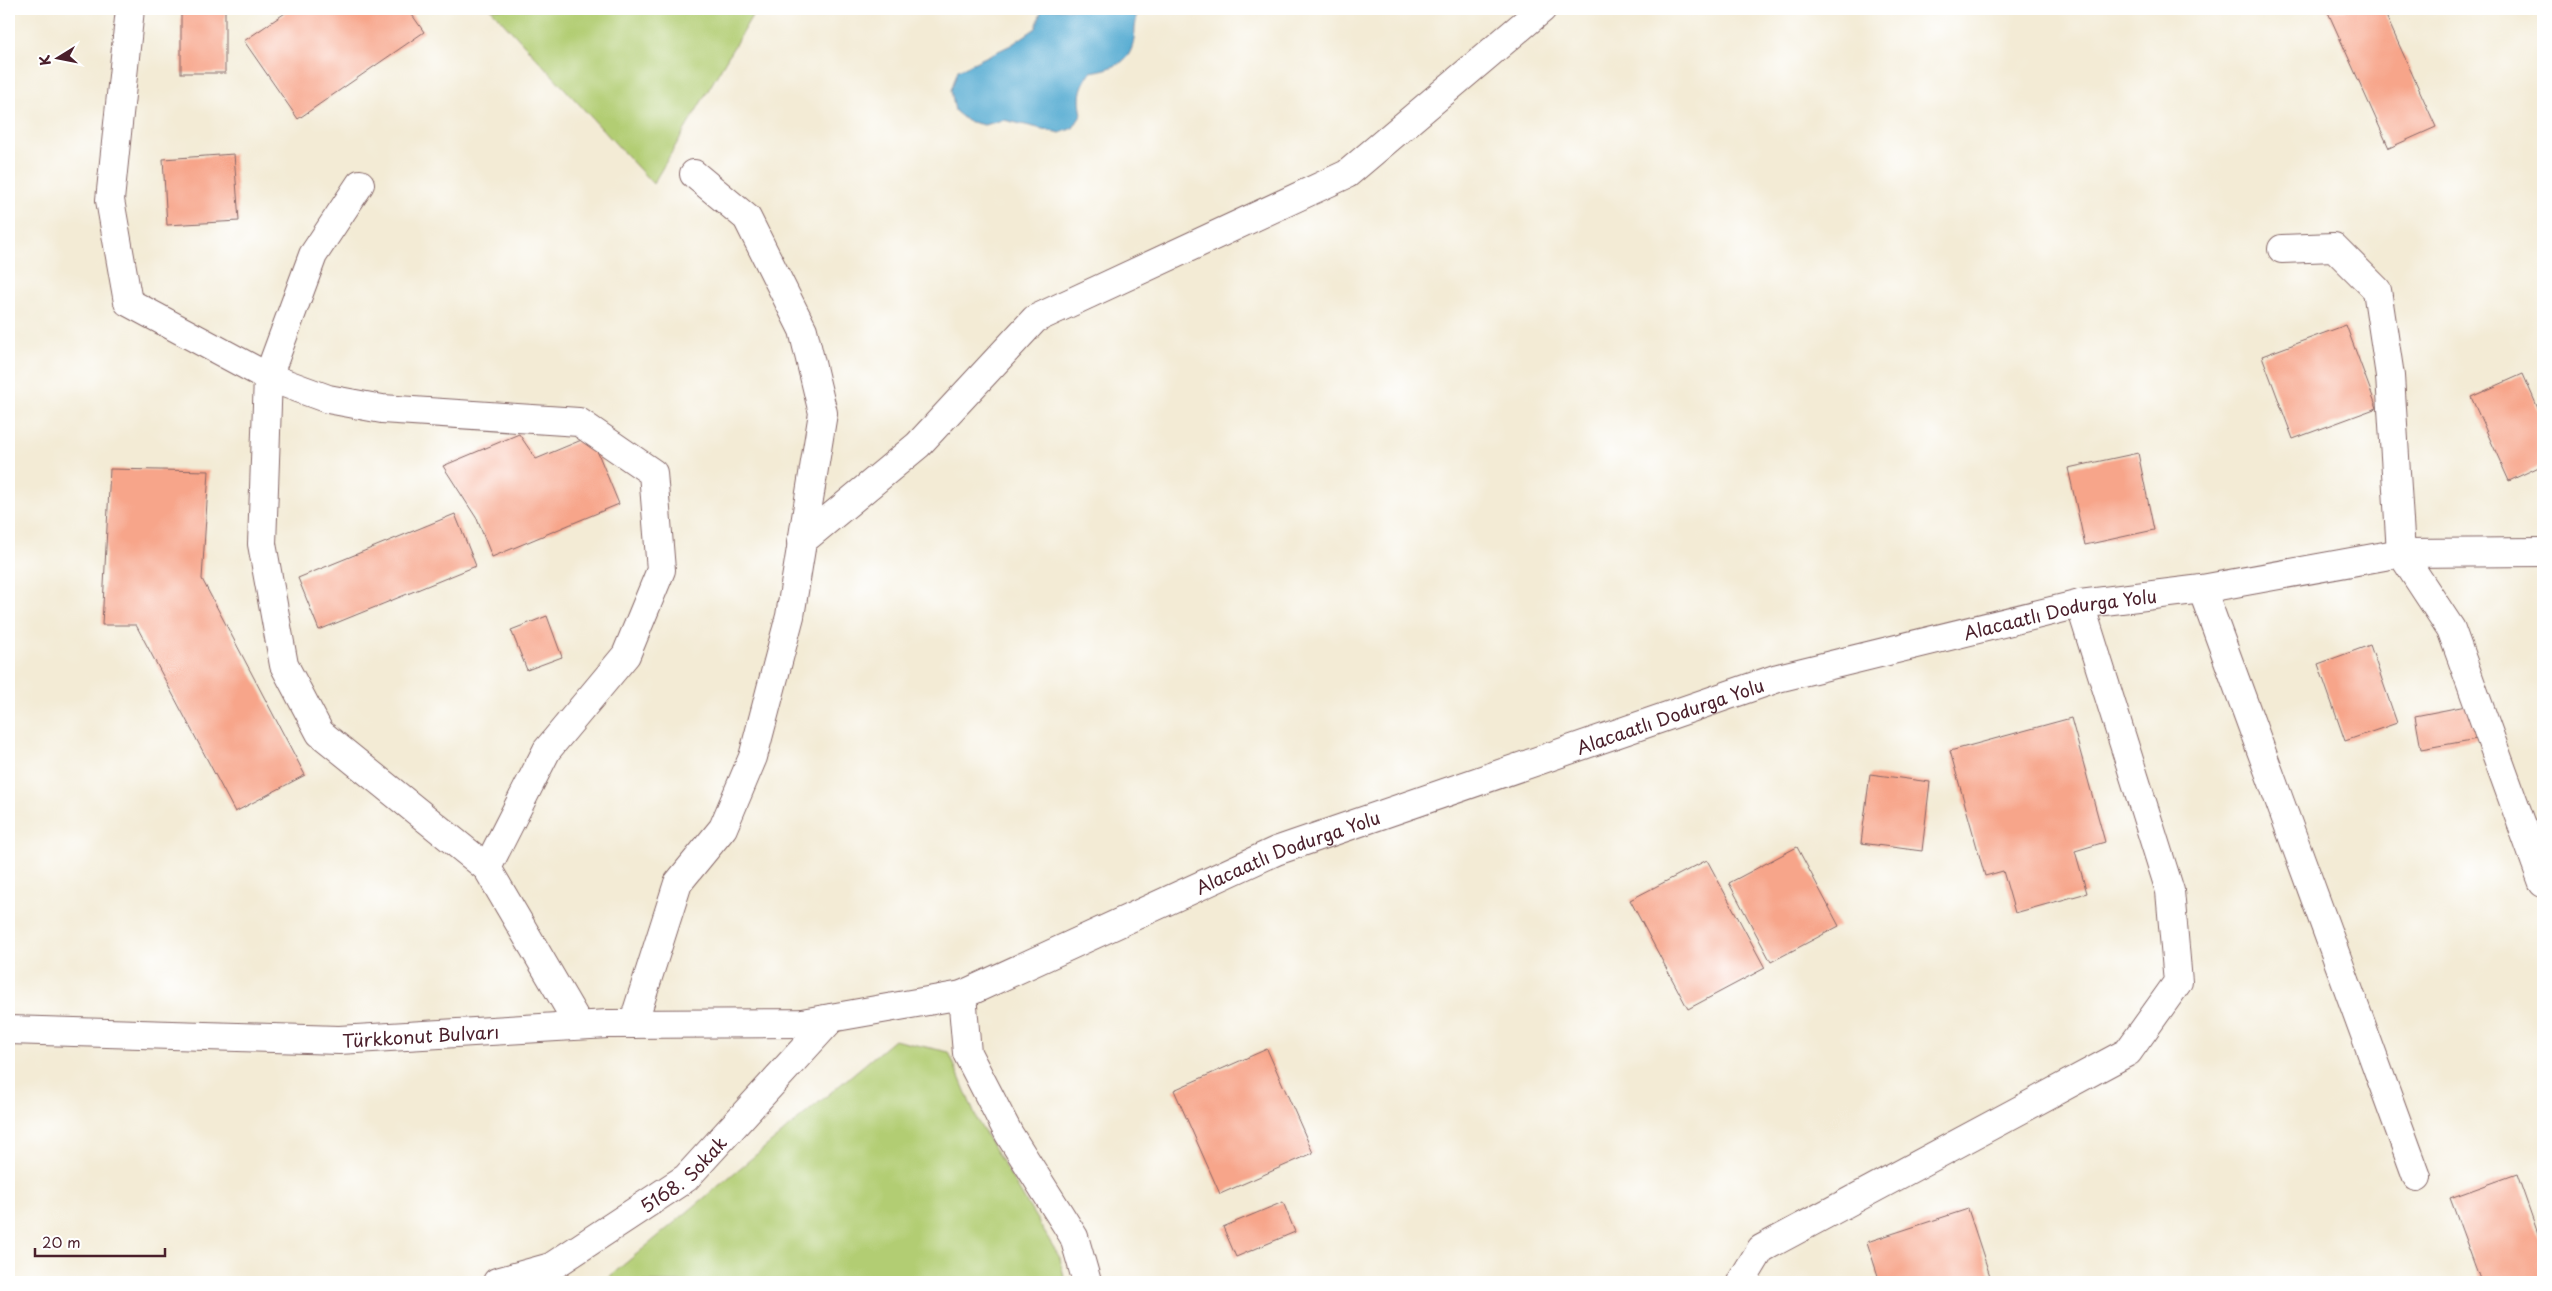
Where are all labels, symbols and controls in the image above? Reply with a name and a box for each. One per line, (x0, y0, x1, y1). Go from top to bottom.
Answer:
north arrow (32, 32, 82, 82)
text: K (33, 53, 56, 67)
street label: Alacaatlı Dodurga Yolu (1960, 581, 2158, 646)
street label: Alacaatlı Dodurga Yolu (1572, 670, 1767, 760)
street label: Alacaatlı Dodurga Yolu (1191, 803, 1383, 900)
street label: Türkkonut Bulvarı (342, 1017, 500, 1053)
street label: 5168. Sokak (634, 1129, 732, 1219)
scale bar (35, 1226, 165, 1258)
text: 20 m (42, 1230, 81, 1253)

